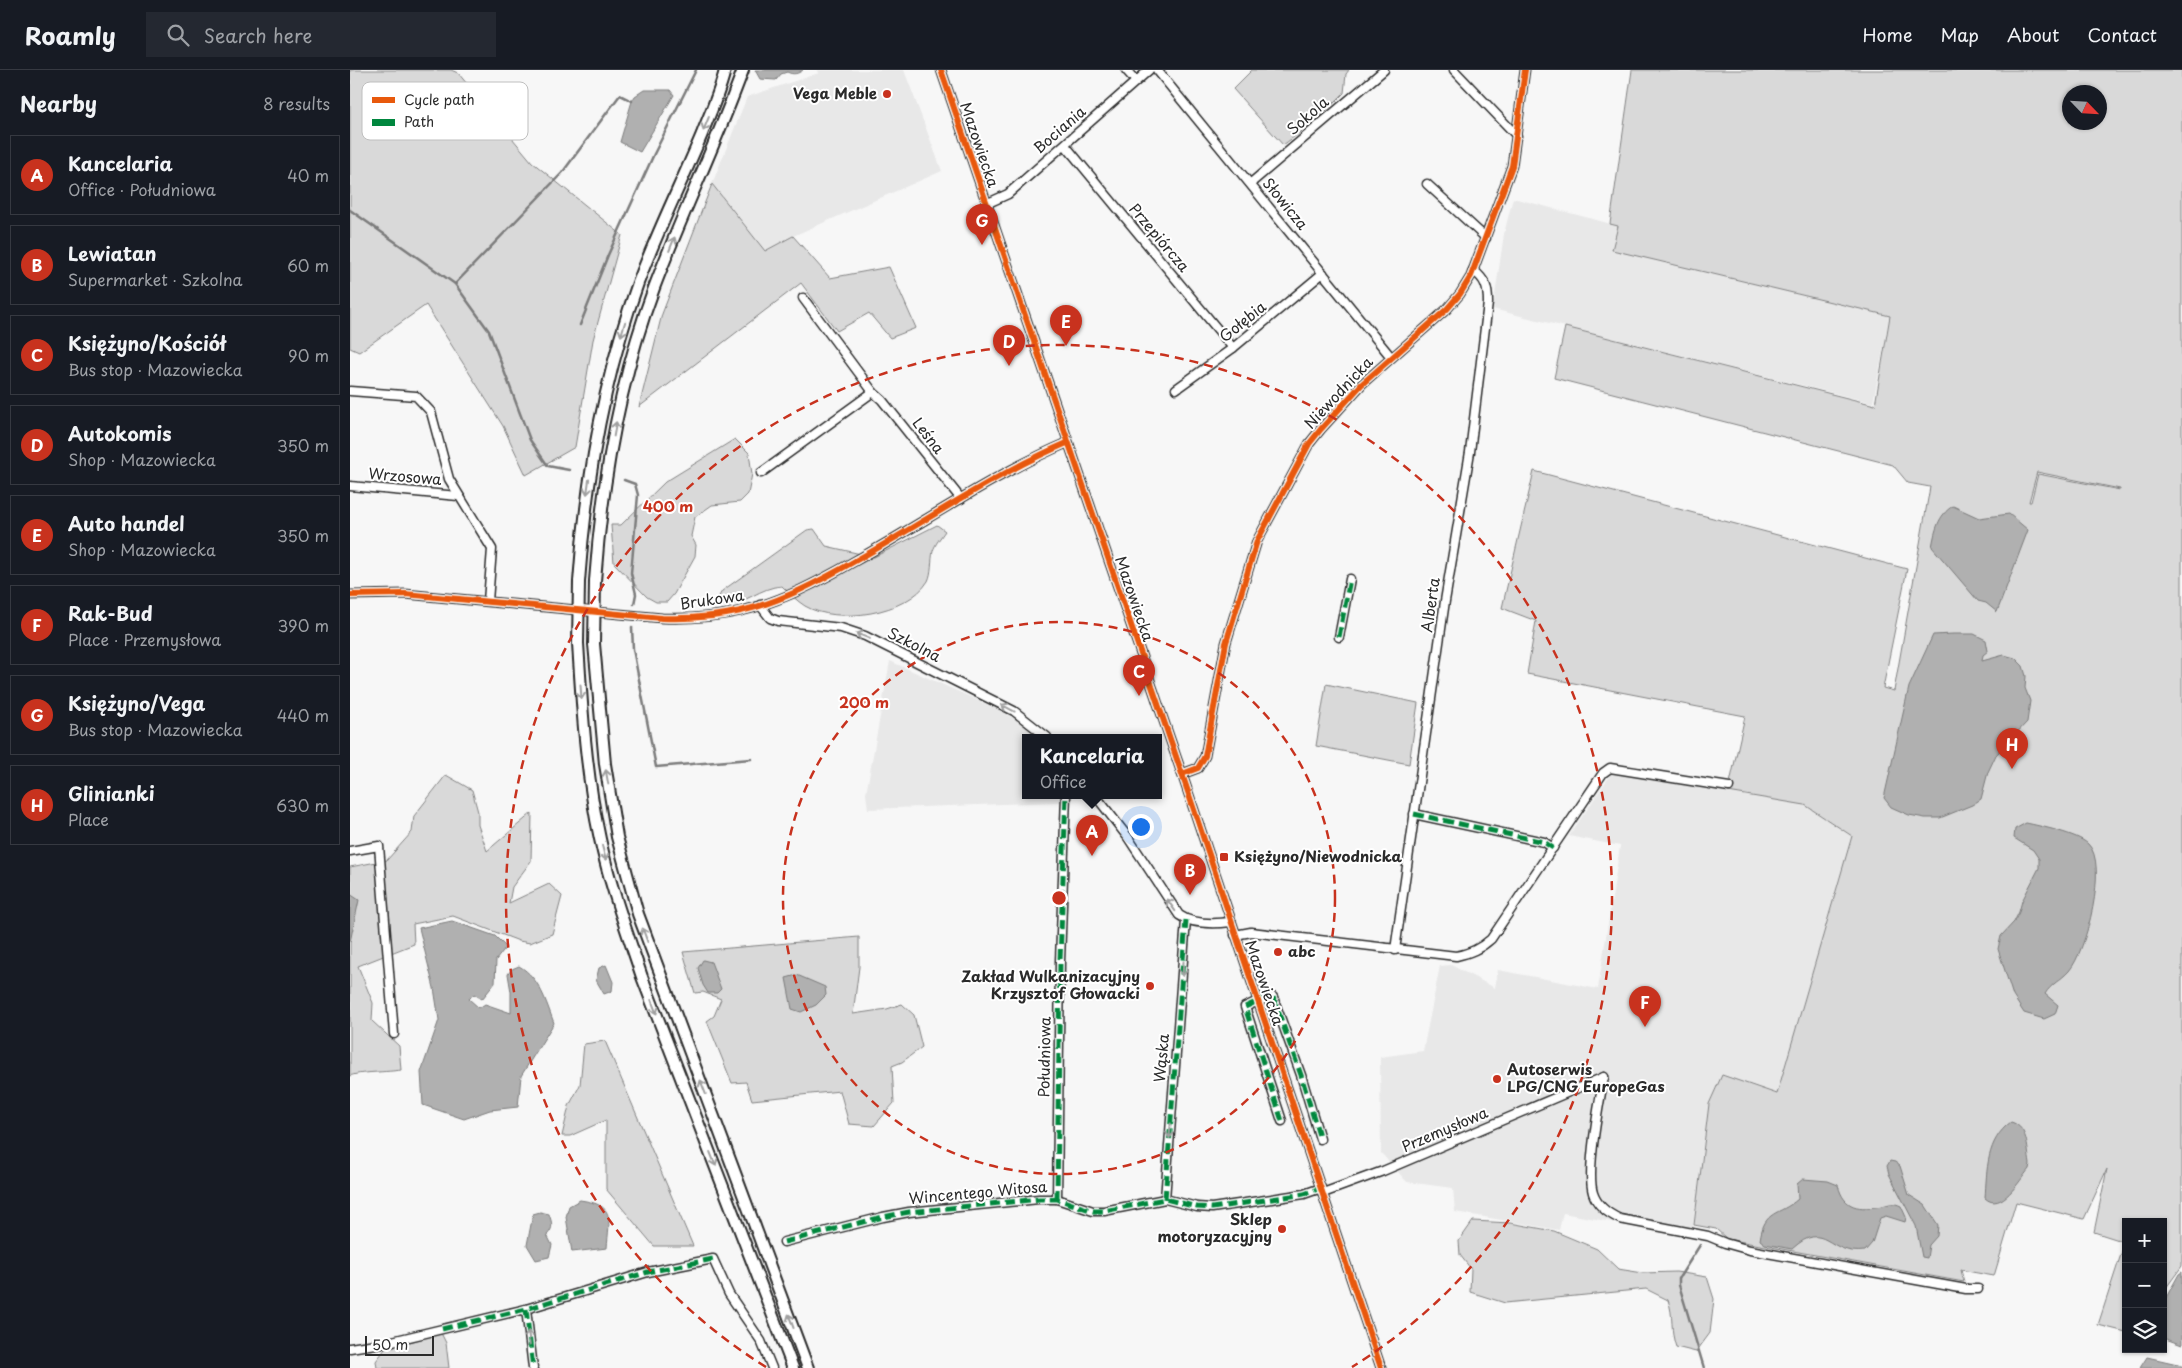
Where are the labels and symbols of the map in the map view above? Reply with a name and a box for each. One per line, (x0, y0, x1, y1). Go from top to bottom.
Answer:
place label: Vega Meble (793, 81, 877, 104)
legend (362, 82, 528, 140)
north arrow (2062, 85, 2107, 130)
marker: Vega Meble (881, 88, 893, 100)
text: Cycle path (404, 89, 475, 110)
street label: Sokola (1281, 90, 1334, 140)
street label: Mazowiecka (955, 99, 1006, 191)
street label: Bociania (1028, 99, 1091, 158)
text: Path (404, 111, 434, 132)
one-way arrow (700, 116, 710, 131)
street label: Słowicza (1258, 172, 1315, 235)
street label: Przepiórcza (1125, 198, 1196, 277)
pin: G (966, 204, 998, 245)
one-way arrow (667, 237, 677, 252)
street label: Gołębia (1214, 294, 1271, 347)
pin: E (1050, 305, 1082, 346)
one-way arrow (618, 320, 628, 336)
pin: D (993, 325, 1025, 366)
street label: Niewodnicka (1298, 350, 1378, 433)
street label: Leśna (908, 412, 951, 459)
one-way arrow (611, 422, 621, 438)
street label: Wrzosowa (368, 461, 443, 490)
one-way arrow (583, 479, 593, 495)
text: 400 m (643, 494, 693, 517)
street label: Mazowiecka (1110, 553, 1161, 645)
street label: Alberta (1414, 575, 1445, 634)
street label: Brukowa (678, 583, 746, 614)
street label: Szkolna (884, 620, 946, 667)
one-way arrow (856, 630, 871, 640)
pin: C (1123, 655, 1155, 696)
one-way arrow (576, 684, 585, 700)
text: 200 m (839, 690, 889, 713)
one-way arrow (1001, 703, 1016, 713)
pin: H (1996, 728, 2028, 769)
one-way arrow (601, 770, 611, 786)
your location (1128, 814, 1154, 840)
pin: A (1076, 815, 1108, 856)
one-way arrow (599, 844, 609, 860)
place label: Księżyno/Niewodnicka (1234, 844, 1403, 867)
marker: Księżyno/Niewodnicka (1218, 851, 1230, 863)
pin: B (1174, 854, 1206, 895)
centre of rings (1050, 889, 1068, 907)
one-way arrow (1166, 898, 1176, 912)
one-way arrow (640, 928, 649, 943)
street label: Mazowiecka (1240, 937, 1291, 1029)
place label: abc (1288, 939, 1316, 962)
marker: abc (1272, 946, 1284, 958)
one-way arrow (1178, 960, 1187, 976)
place label: Zakład Wulkanizacyjny Krzysztof Głowacki (961, 964, 1140, 1004)
marker: Zakład Wulkanizacyjny Krzysztof Głowacki (1144, 980, 1156, 992)
pin: F (1629, 986, 1661, 1027)
one-way arrow (650, 999, 659, 1014)
street label: Południowa (1031, 1016, 1056, 1098)
street label: Wąska (1147, 1032, 1174, 1083)
place label: Autoserwis LPG/CNG EuropeGas (1507, 1057, 1665, 1097)
marker: Autoserwis LPG/CNG EuropeGas (1491, 1073, 1503, 1085)
one-way arrow (698, 1080, 707, 1095)
street label: Przemysłowa (1398, 1100, 1492, 1157)
one-way arrow (1165, 1122, 1175, 1138)
one-way arrow (709, 1150, 718, 1166)
street label: Wincentego Witosa (908, 1174, 1049, 1209)
place label: Sklep motoryzacyjny (1157, 1207, 1272, 1247)
marker: Sklep motoryzacyjny (1276, 1223, 1288, 1235)
one-way arrow (786, 1314, 795, 1329)
one-way arrow (524, 1331, 534, 1347)
scale bar (365, 1333, 434, 1356)

